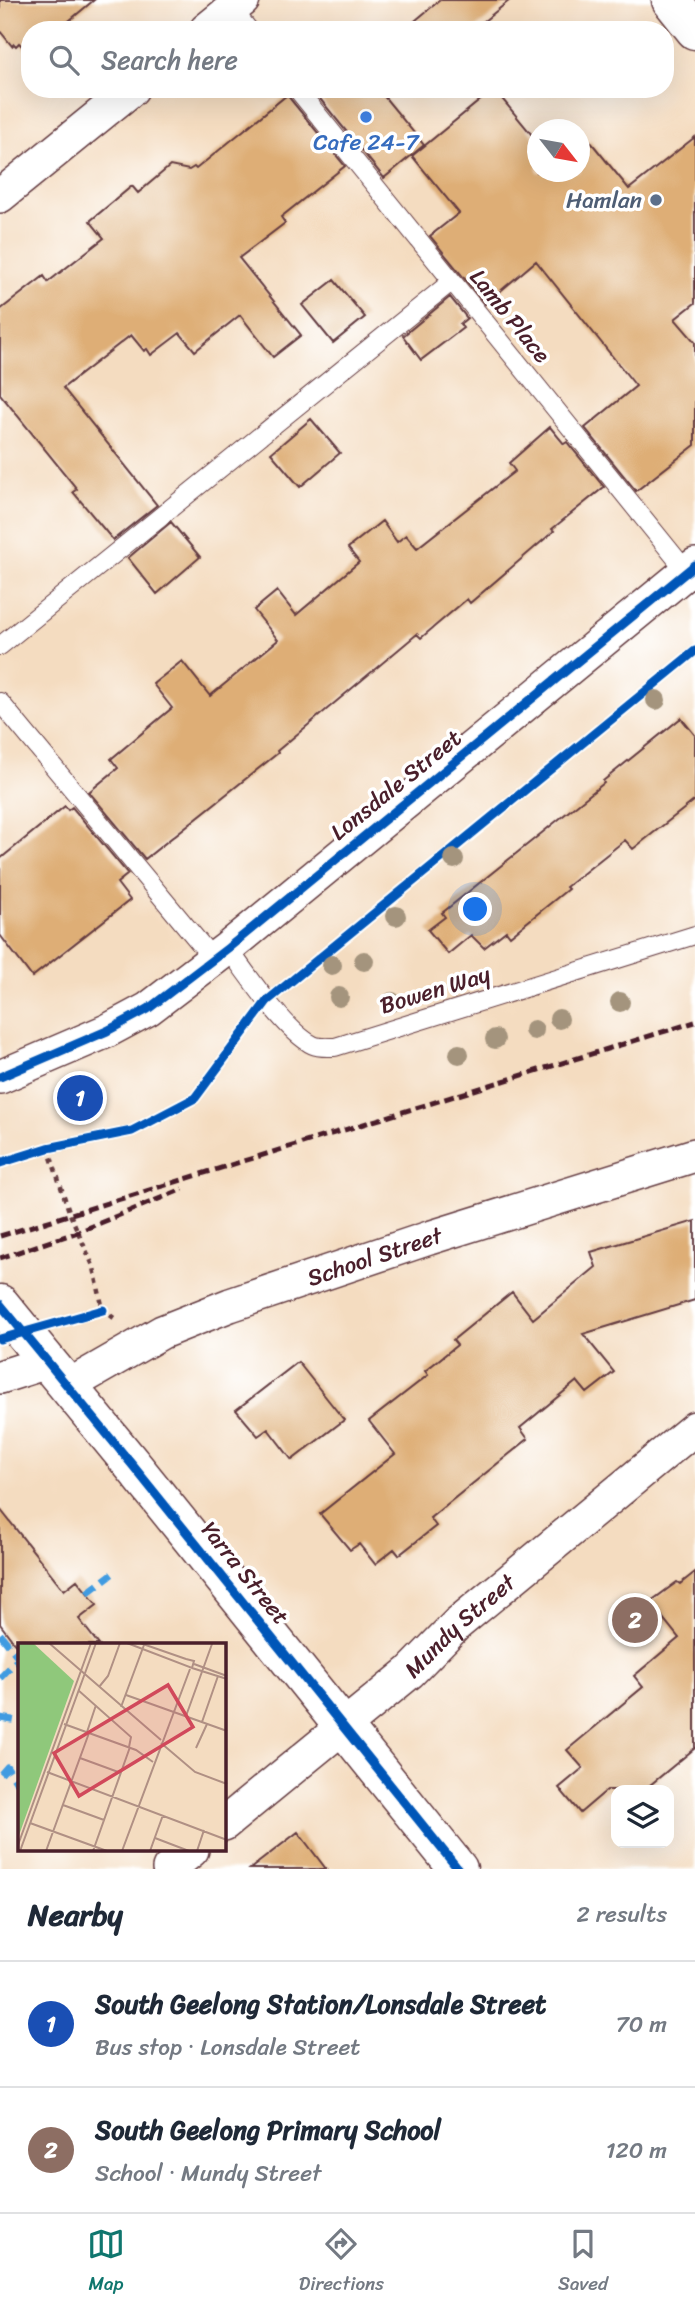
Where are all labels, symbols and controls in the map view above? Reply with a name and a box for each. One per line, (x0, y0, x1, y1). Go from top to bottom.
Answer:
search box (21, 21, 674, 98)
text: Search here (101, 37, 238, 83)
icon: search (45, 41, 83, 79)
marker: Cafe 24-7 (358, 109, 374, 125)
north arrow (527, 119, 590, 182)
place label: Cafe 24-7 (313, 122, 421, 163)
place label: Hamlan (566, 180, 643, 221)
marker: Hamlan (648, 192, 664, 208)
street label: Lamb Place (459, 259, 561, 373)
street label: Lonsdale Street (321, 719, 471, 851)
your location (458, 892, 492, 926)
street label: Bowen Way (375, 954, 496, 1026)
pin: 1 (57, 1072, 103, 1124)
street label: School Street (302, 1214, 449, 1298)
street label: Yarra Street (190, 1512, 300, 1634)
street label: Mundy Street (394, 1562, 526, 1688)
pin: 2 (612, 1594, 658, 1646)
inset map (18, 1643, 226, 1852)
map controls (611, 1785, 674, 1848)
button: layers (611, 1785, 674, 1848)
text: Nearby (28, 1888, 123, 1942)
text: 2 results (576, 1894, 667, 1935)
text: South Geelong Station/Lonsdale Street (95, 1981, 546, 2027)
text: 1 (46, 2004, 56, 2045)
text: 70 m (616, 2004, 667, 2045)
text: Bus stop · Lonsdale Street (95, 2027, 360, 2068)
text: South Geelong Primary School (95, 2107, 441, 2153)
text: 2 (44, 2130, 58, 2171)
text: 120 m (606, 2130, 667, 2171)
text: School · Mundy Street (95, 2153, 321, 2194)
tab: Map (87, 2225, 125, 2300)
tab: Directions (299, 2225, 384, 2300)
tab: Saved (558, 2225, 608, 2300)

